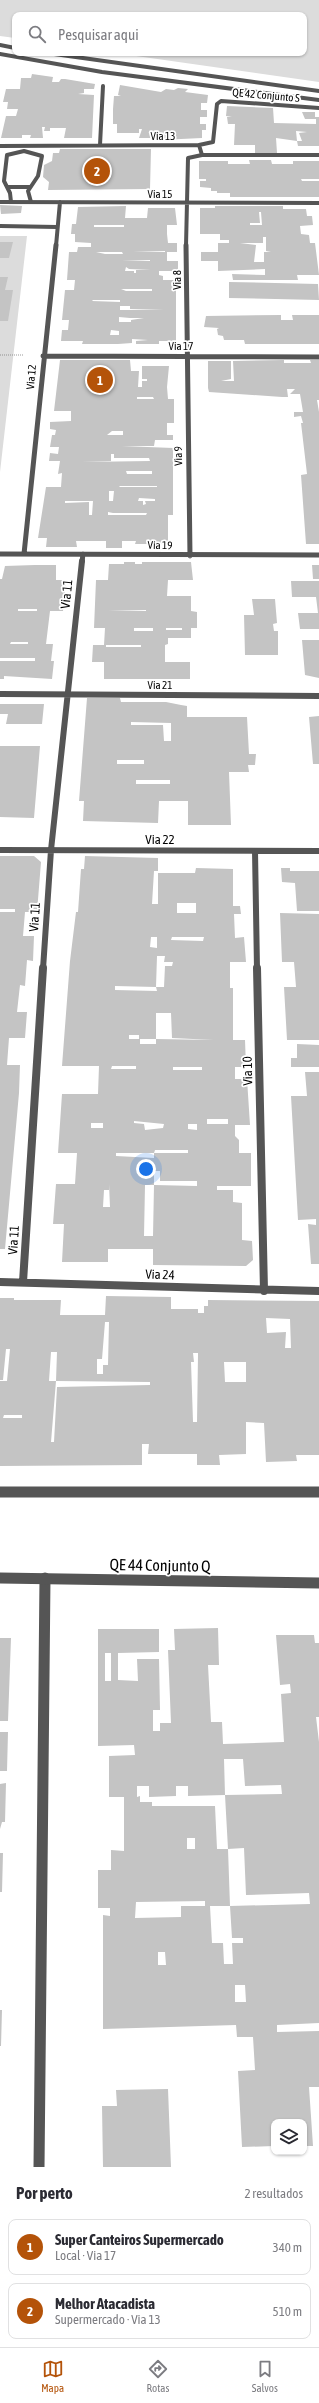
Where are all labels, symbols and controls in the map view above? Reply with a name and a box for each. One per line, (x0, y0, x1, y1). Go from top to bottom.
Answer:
search box (12, 12, 307, 56)
icon: search (26, 23, 48, 45)
text: Pesquisar aqui (58, 26, 139, 43)
street label: QE 42 Conjunto S (232, 86, 300, 104)
street label: Via 13 (151, 130, 175, 142)
pin: 2 (84, 156, 110, 186)
street label: Via 15 (148, 188, 172, 200)
street label: Via 8 (171, 270, 183, 290)
street label: Via 17 (169, 340, 193, 352)
street label: Via 12 (24, 364, 38, 390)
pin: 1 (87, 365, 113, 395)
street label: Via 9 (172, 446, 184, 466)
street label: Via 19 (147, 539, 173, 551)
street label: Via 11 (58, 579, 75, 609)
street label: Via 21 (148, 679, 172, 691)
street label: Via 22 (145, 832, 175, 847)
street label: Via 11 (26, 902, 43, 932)
street label: Via 10 (240, 1056, 255, 1086)
your location (136, 1159, 156, 1179)
street label: Via 11 (5, 1225, 22, 1255)
street label: Via 24 (145, 1266, 175, 1283)
street label: QE 44 Conjunto Q (109, 1555, 211, 1576)
map controls (271, 2119, 307, 2155)
button: layers (271, 2119, 307, 2155)
text: Por perto (16, 2183, 73, 2203)
text: 2 resultados (244, 2186, 303, 2201)
text: Super Canteiros Supermercado (55, 2231, 224, 2248)
text: 1 (27, 2240, 33, 2255)
text: 340 m (273, 2240, 302, 2255)
text: Local · Via 17 (55, 2248, 116, 2263)
text: Melhor Atacadista (55, 2295, 155, 2312)
text: 2 (27, 2304, 33, 2319)
text: 510 m (273, 2304, 302, 2319)
text: Supermercado · Via 13 (55, 2312, 161, 2327)
tab: Mapa (41, 2358, 64, 2394)
tab: Rotas (146, 2358, 169, 2394)
tab: Salvos (252, 2358, 278, 2394)

